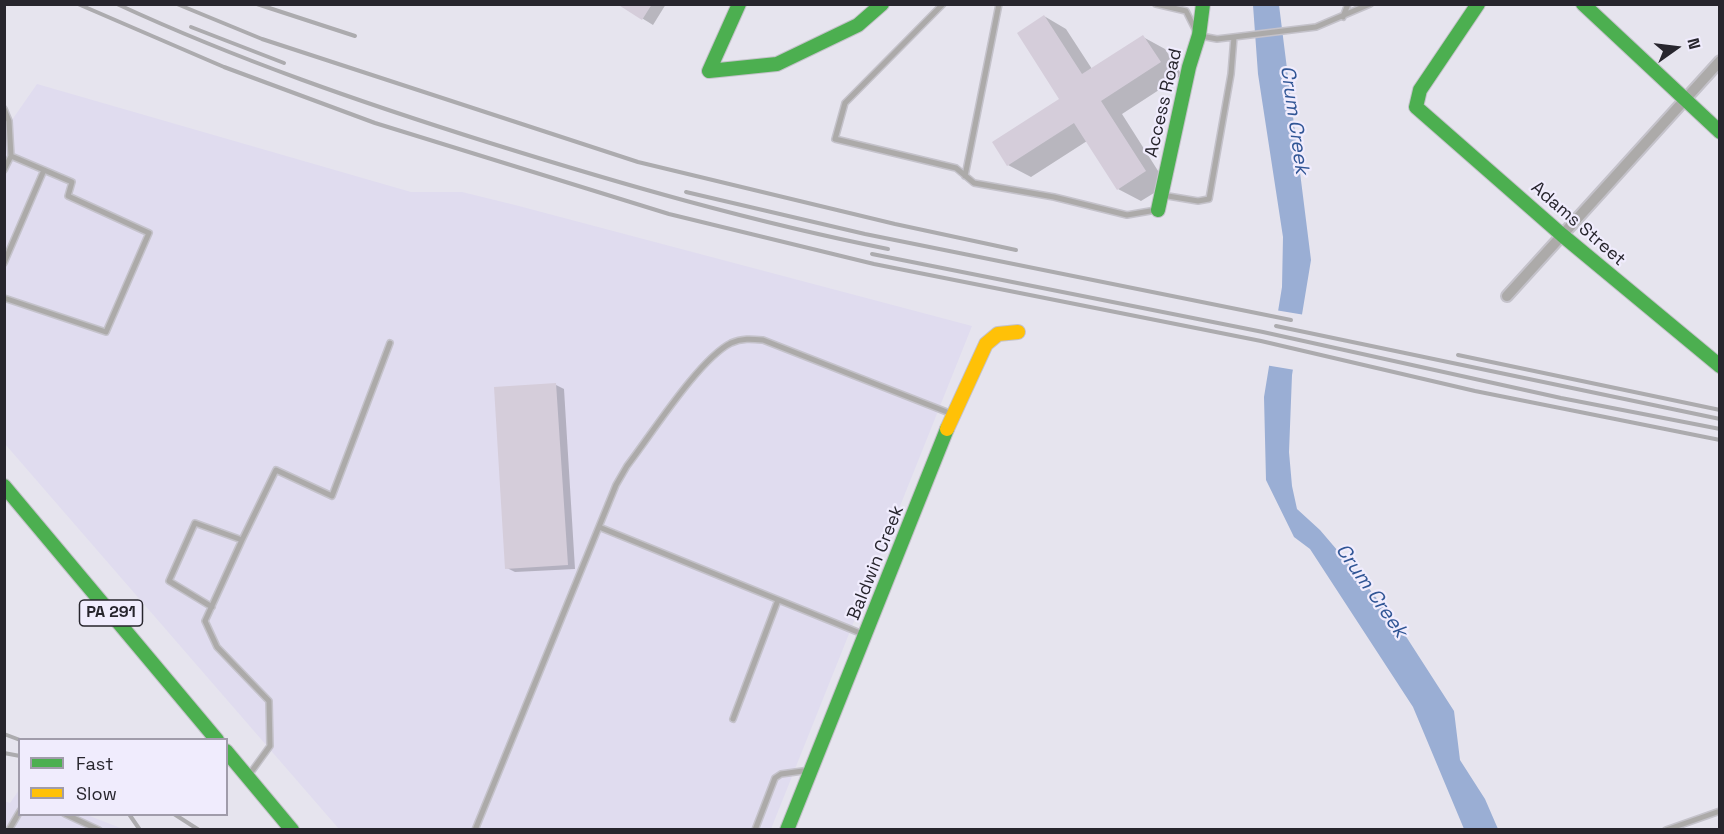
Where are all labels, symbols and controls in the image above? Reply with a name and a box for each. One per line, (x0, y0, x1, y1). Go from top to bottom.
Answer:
north arrow (1646, 18, 1706, 78)
text: N (1682, 36, 1705, 51)
street label: Access Road (1141, 46, 1187, 160)
water label: Crum Creek (1275, 64, 1313, 176)
street label: Adams Street (1526, 177, 1630, 271)
street label: Baldwin Creek (843, 503, 909, 623)
water label: Crum Creek (1330, 539, 1412, 643)
road number: PA 291 (80, 600, 142, 626)
legend (18, 738, 228, 816)
text: Fast (76, 752, 113, 775)
text: Slow (76, 782, 117, 805)

